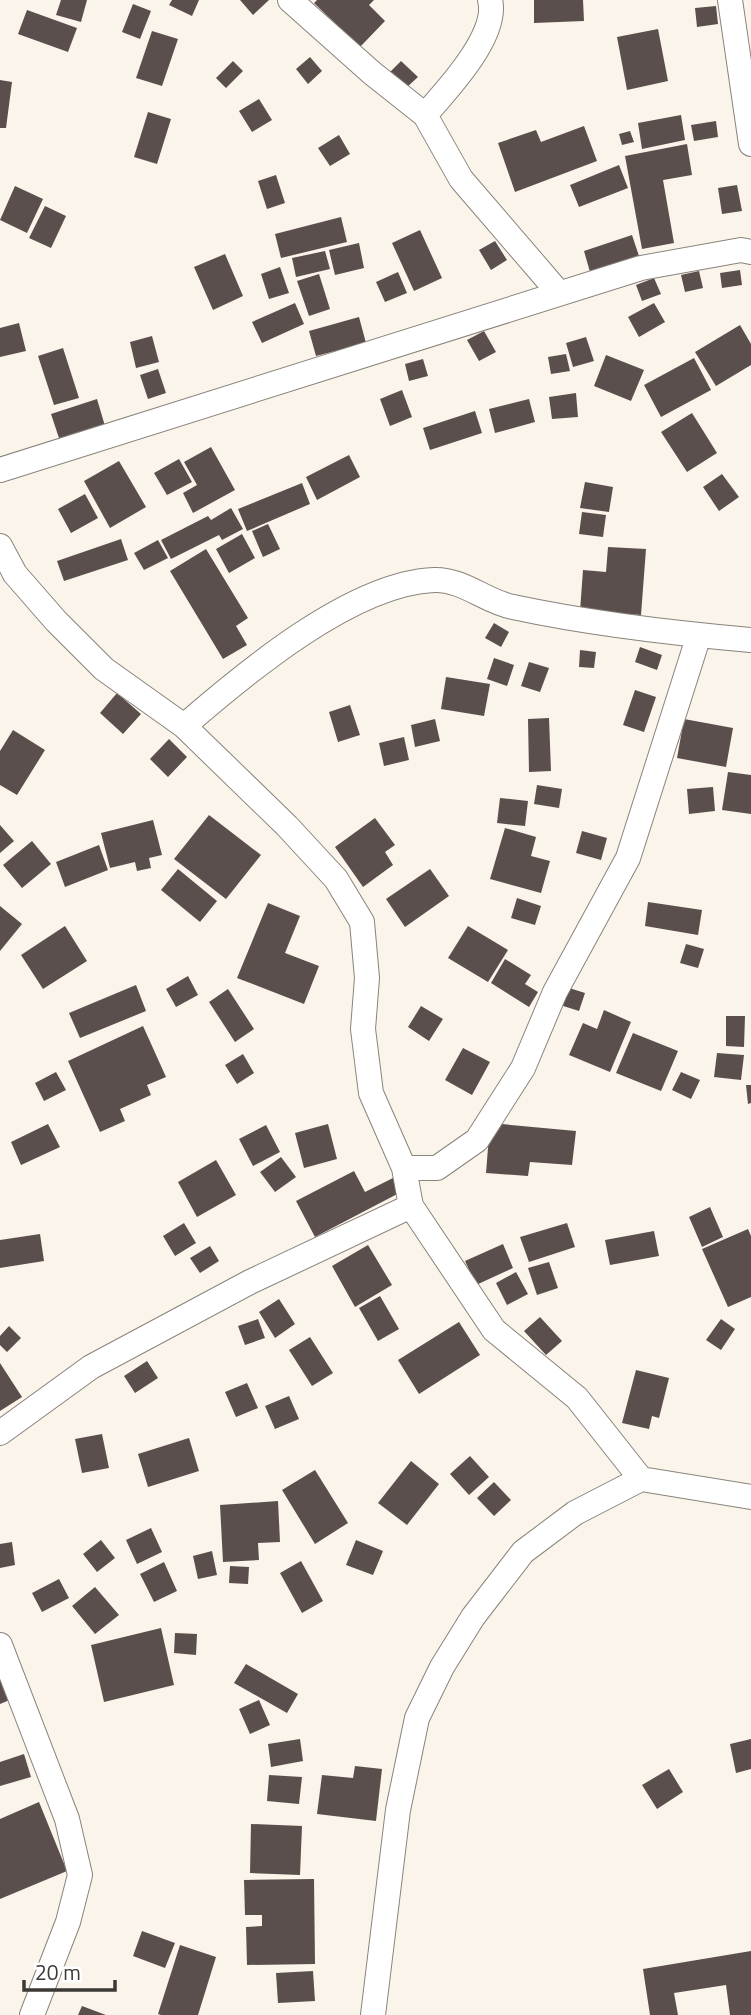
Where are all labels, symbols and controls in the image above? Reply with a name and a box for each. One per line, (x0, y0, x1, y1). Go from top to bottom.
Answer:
scale bar (24, 1948, 116, 1992)
text: 20 m (35, 1956, 81, 1988)

